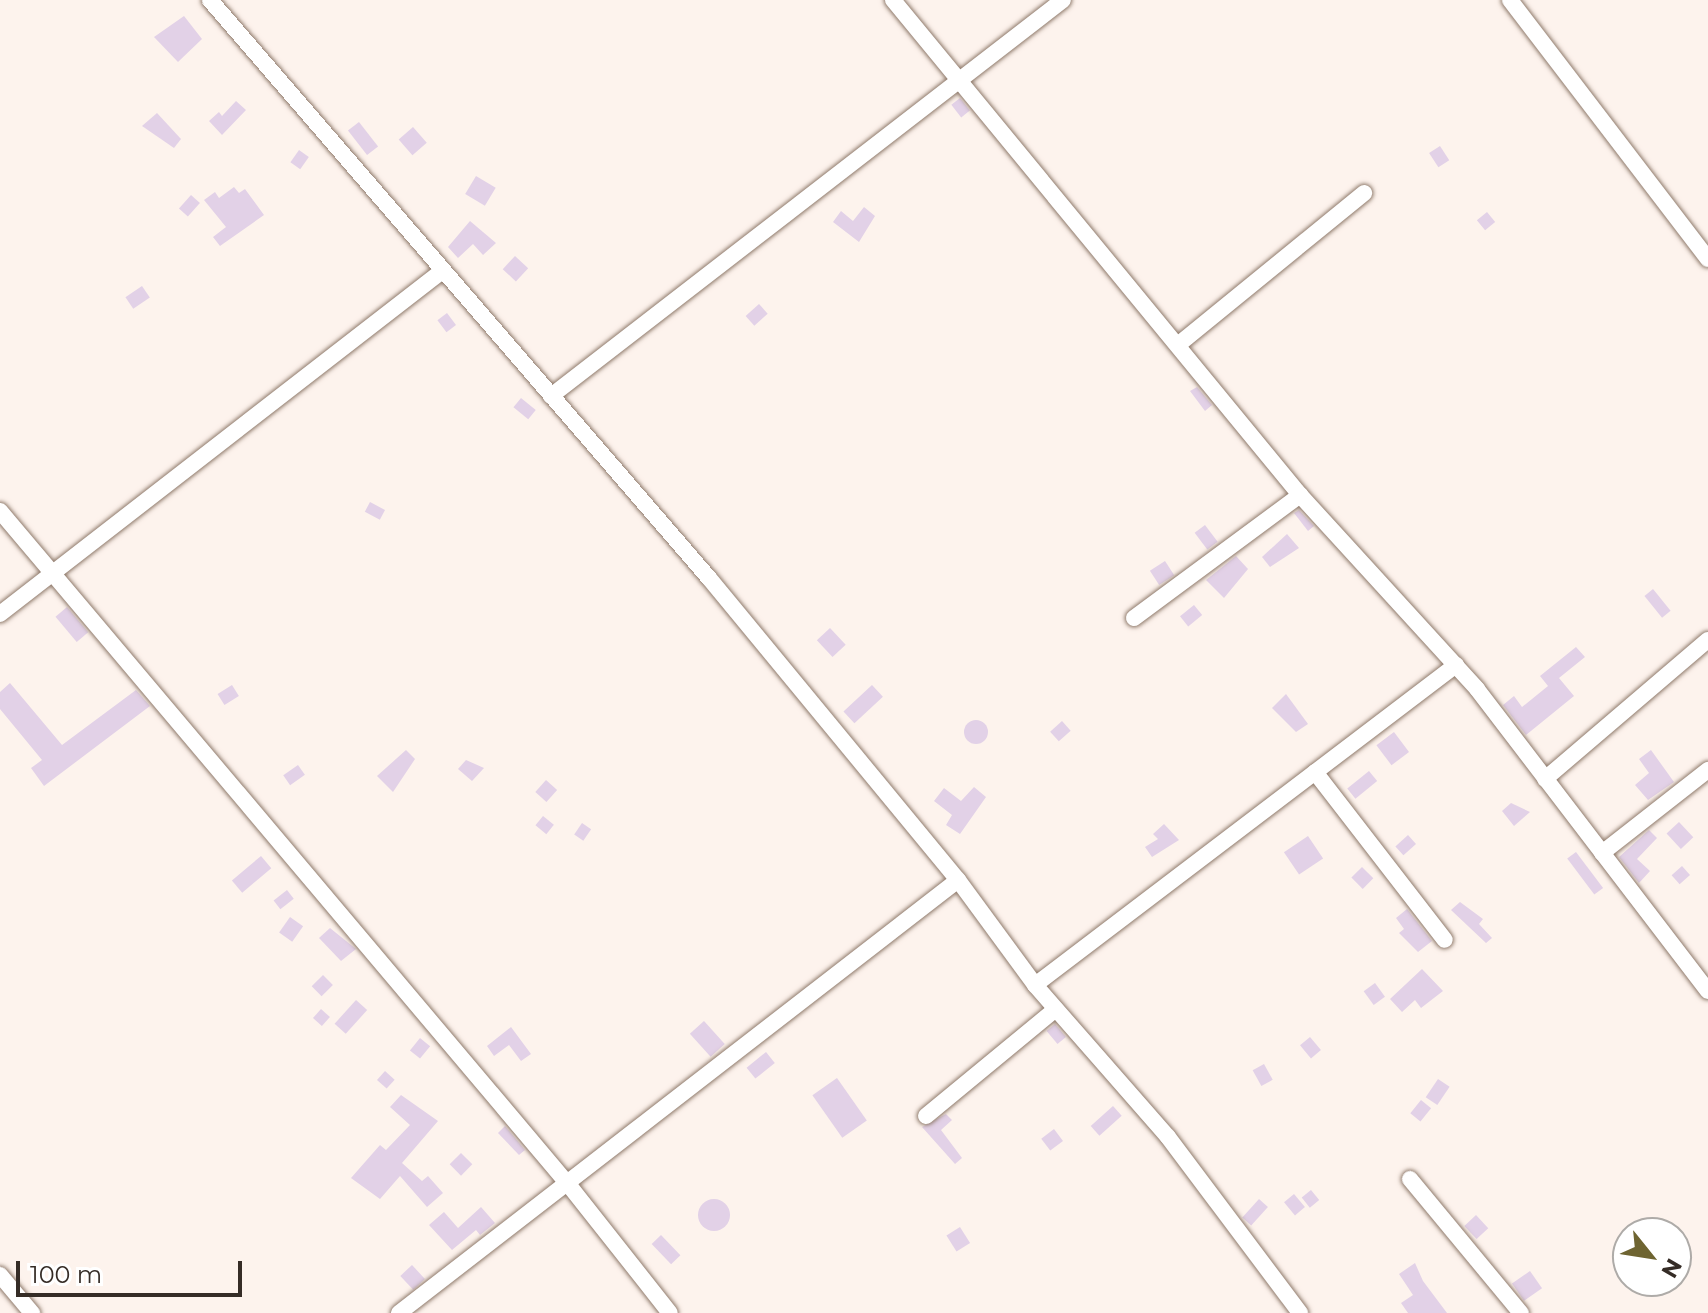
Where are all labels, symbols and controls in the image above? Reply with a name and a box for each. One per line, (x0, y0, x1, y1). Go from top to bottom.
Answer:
north arrow (1612, 1217, 1692, 1297)
scale bar (20, 1245, 246, 1295)
text: N (1655, 1254, 1688, 1283)
text: 100 m (30, 1260, 102, 1289)

